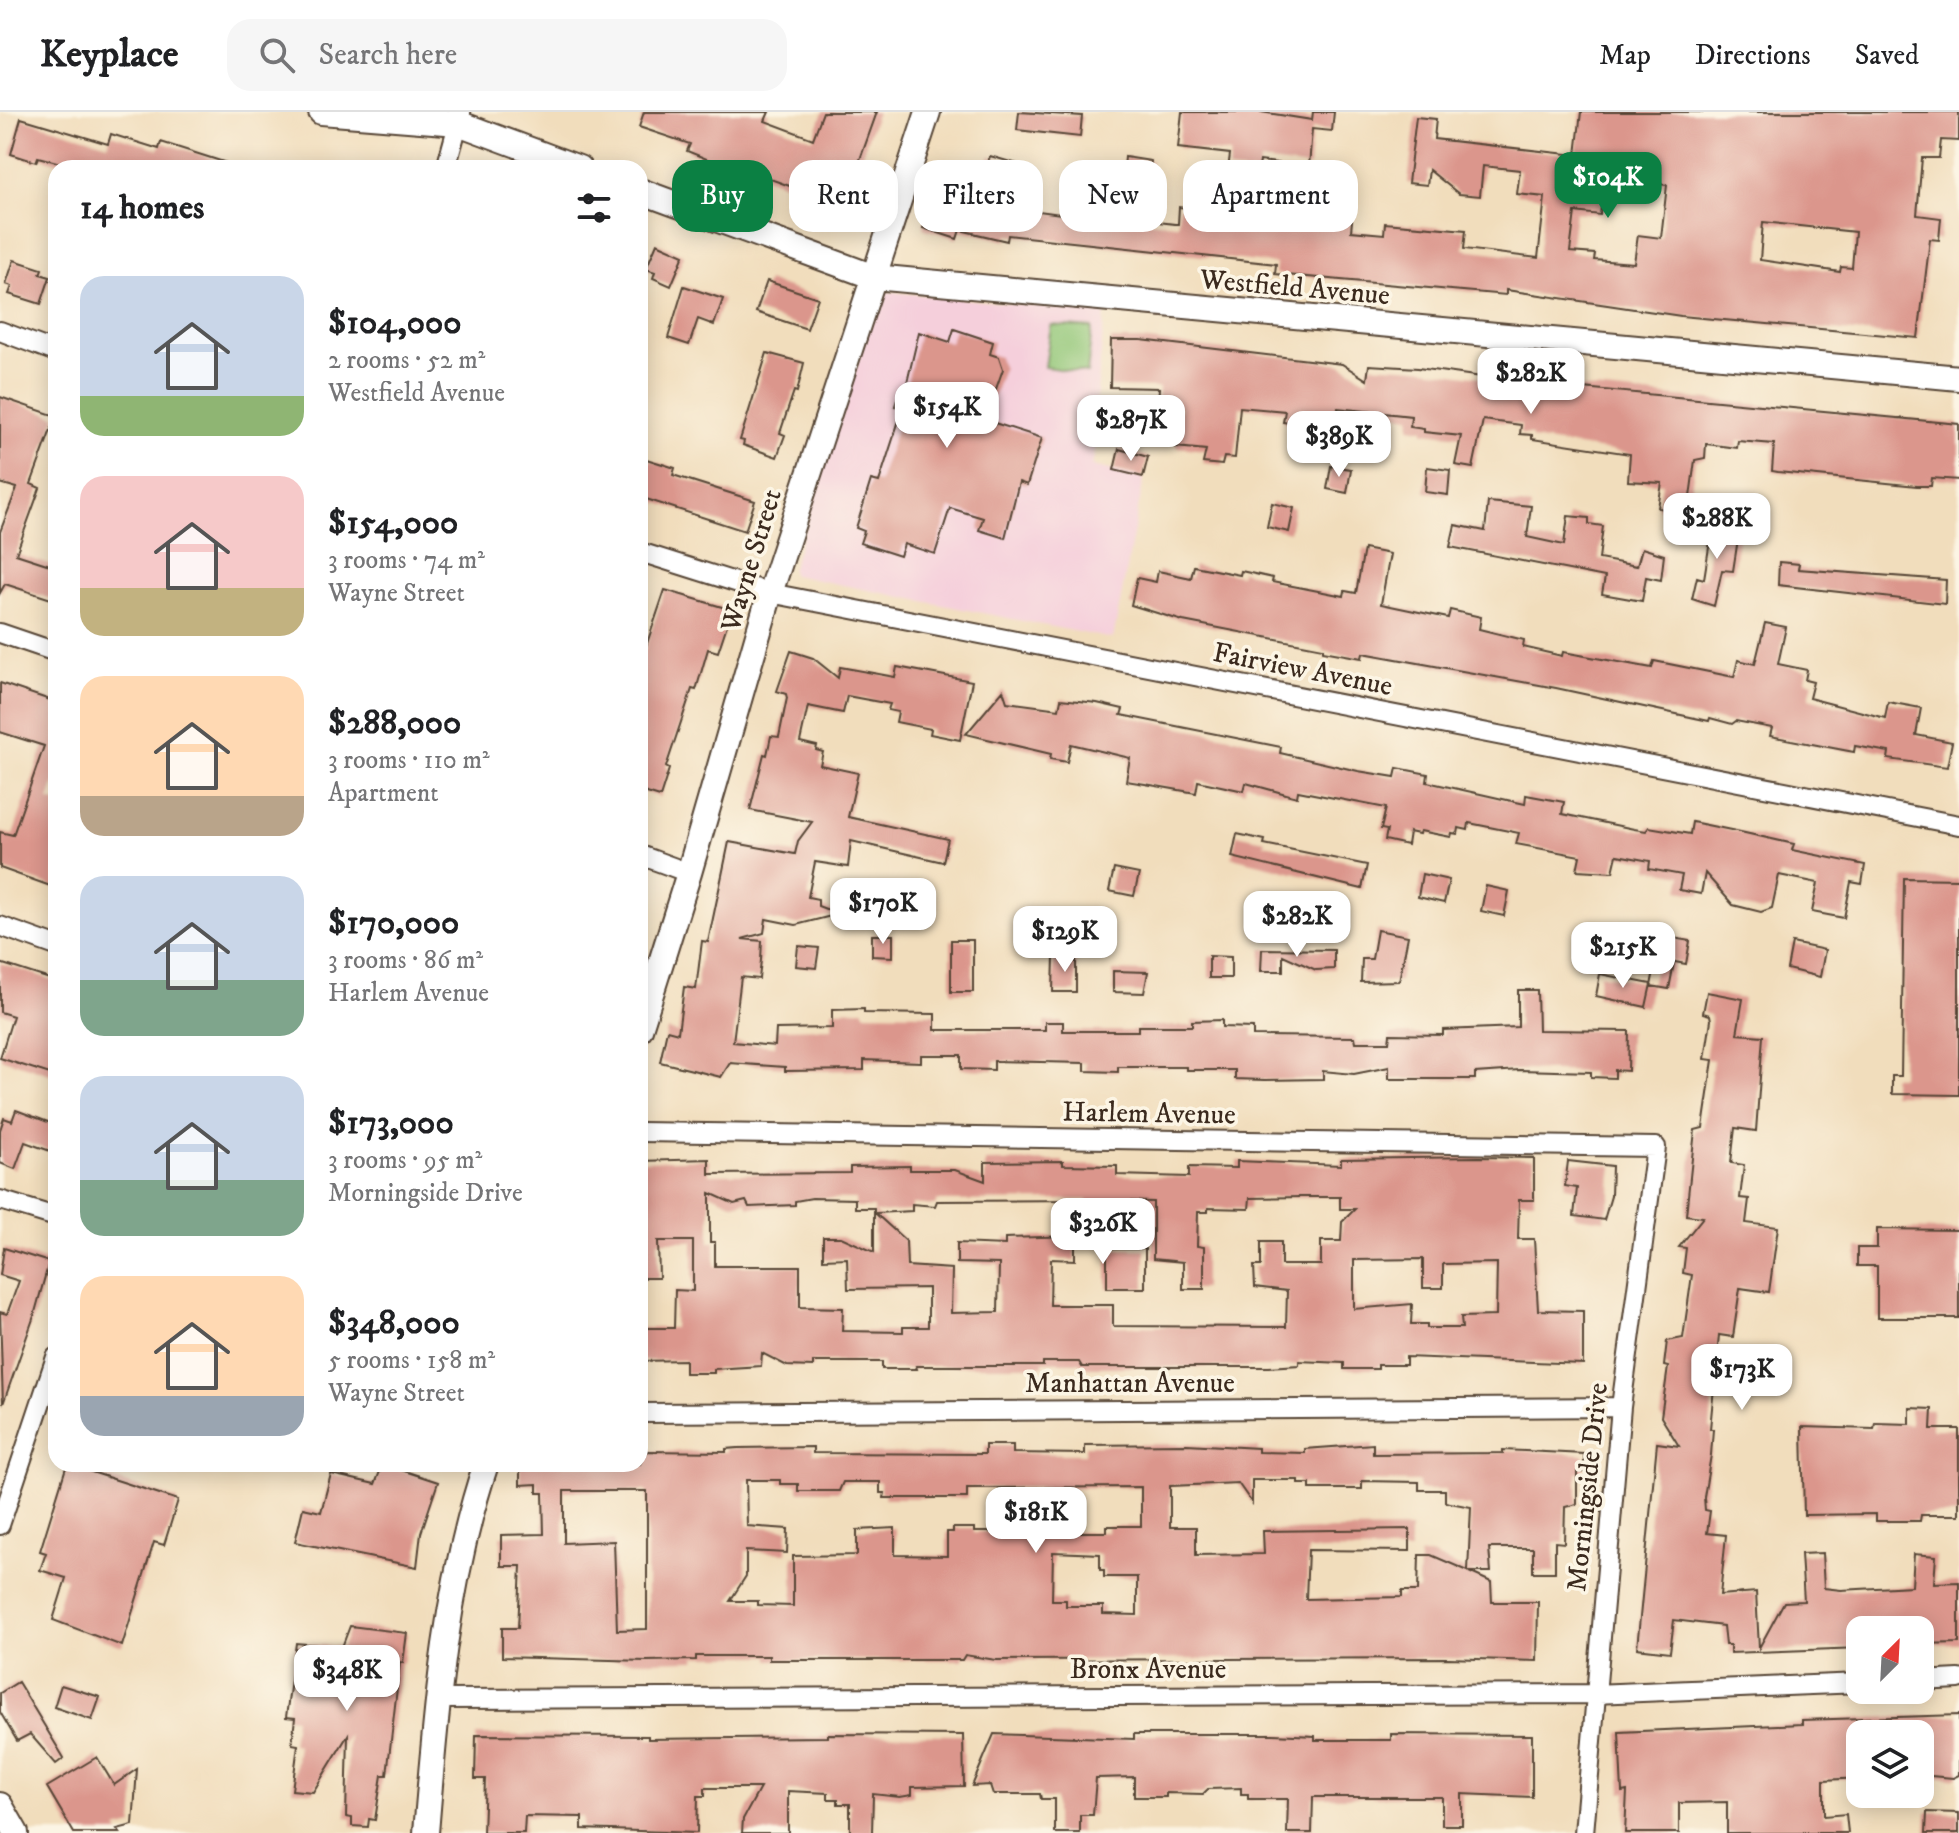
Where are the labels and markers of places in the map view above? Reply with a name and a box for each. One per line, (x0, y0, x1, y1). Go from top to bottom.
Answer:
pin: $104K (1552, 152, 1664, 220)
pin: $282K (1475, 348, 1587, 416)
pin: $154K (891, 382, 1003, 450)
pin: $287K (1075, 395, 1187, 463)
pin: $389K (1283, 411, 1395, 479)
pin: $288K (1661, 493, 1773, 561)
pin: $170K (827, 878, 939, 946)
pin: $282K (1241, 891, 1353, 959)
pin: $129K (1009, 906, 1121, 974)
pin: $215K (1567, 922, 1679, 990)
pin: $326K (1047, 1198, 1159, 1266)
pin: $173K (1686, 1344, 1798, 1412)
pin: $181K (980, 1487, 1092, 1555)
pin: $348K (291, 1645, 403, 1713)

